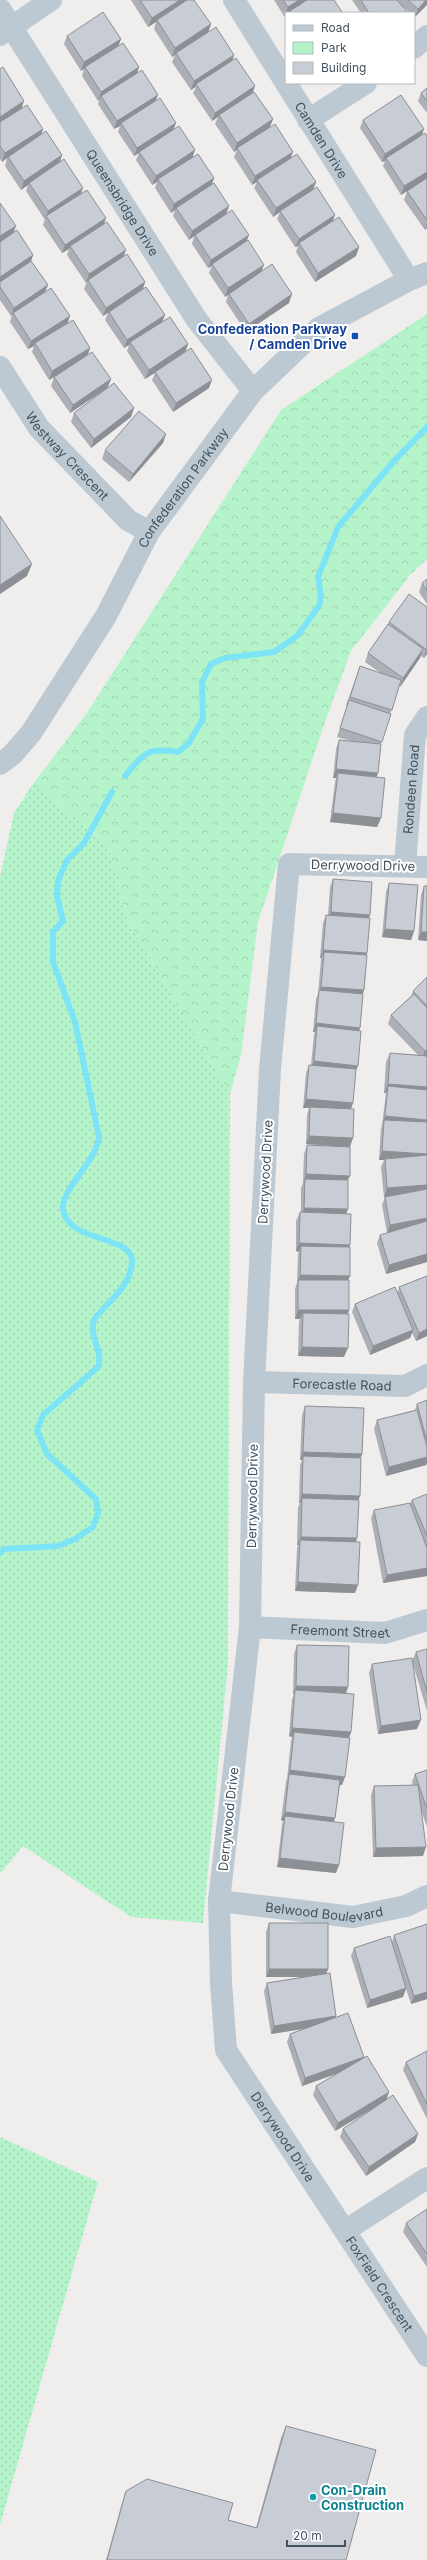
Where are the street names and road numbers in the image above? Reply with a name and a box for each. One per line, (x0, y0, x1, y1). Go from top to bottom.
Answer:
street label: Camden Drive (291, 99, 351, 181)
street label: Queensbridge Drive (83, 146, 162, 259)
street label: Westway Crescent (22, 408, 112, 504)
street label: Confederation Parkway (134, 424, 231, 550)
street label: Rondeen Road (399, 744, 422, 834)
street label: Derrywood Drive (311, 856, 415, 874)
street label: Derrywood Drive (254, 1119, 276, 1225)
street label: Forecastle Road (292, 1375, 392, 1394)
street label: Derrywood Drive (243, 1444, 261, 1548)
street label: Freemont Street (290, 1621, 391, 1641)
street label: Derrywood Drive (215, 1766, 241, 1872)
street label: Belwood Boulevard (264, 1899, 384, 1925)
street label: Derrywood Drive (248, 2089, 318, 2185)
street label: FoxField Crescent (342, 2233, 417, 2334)

